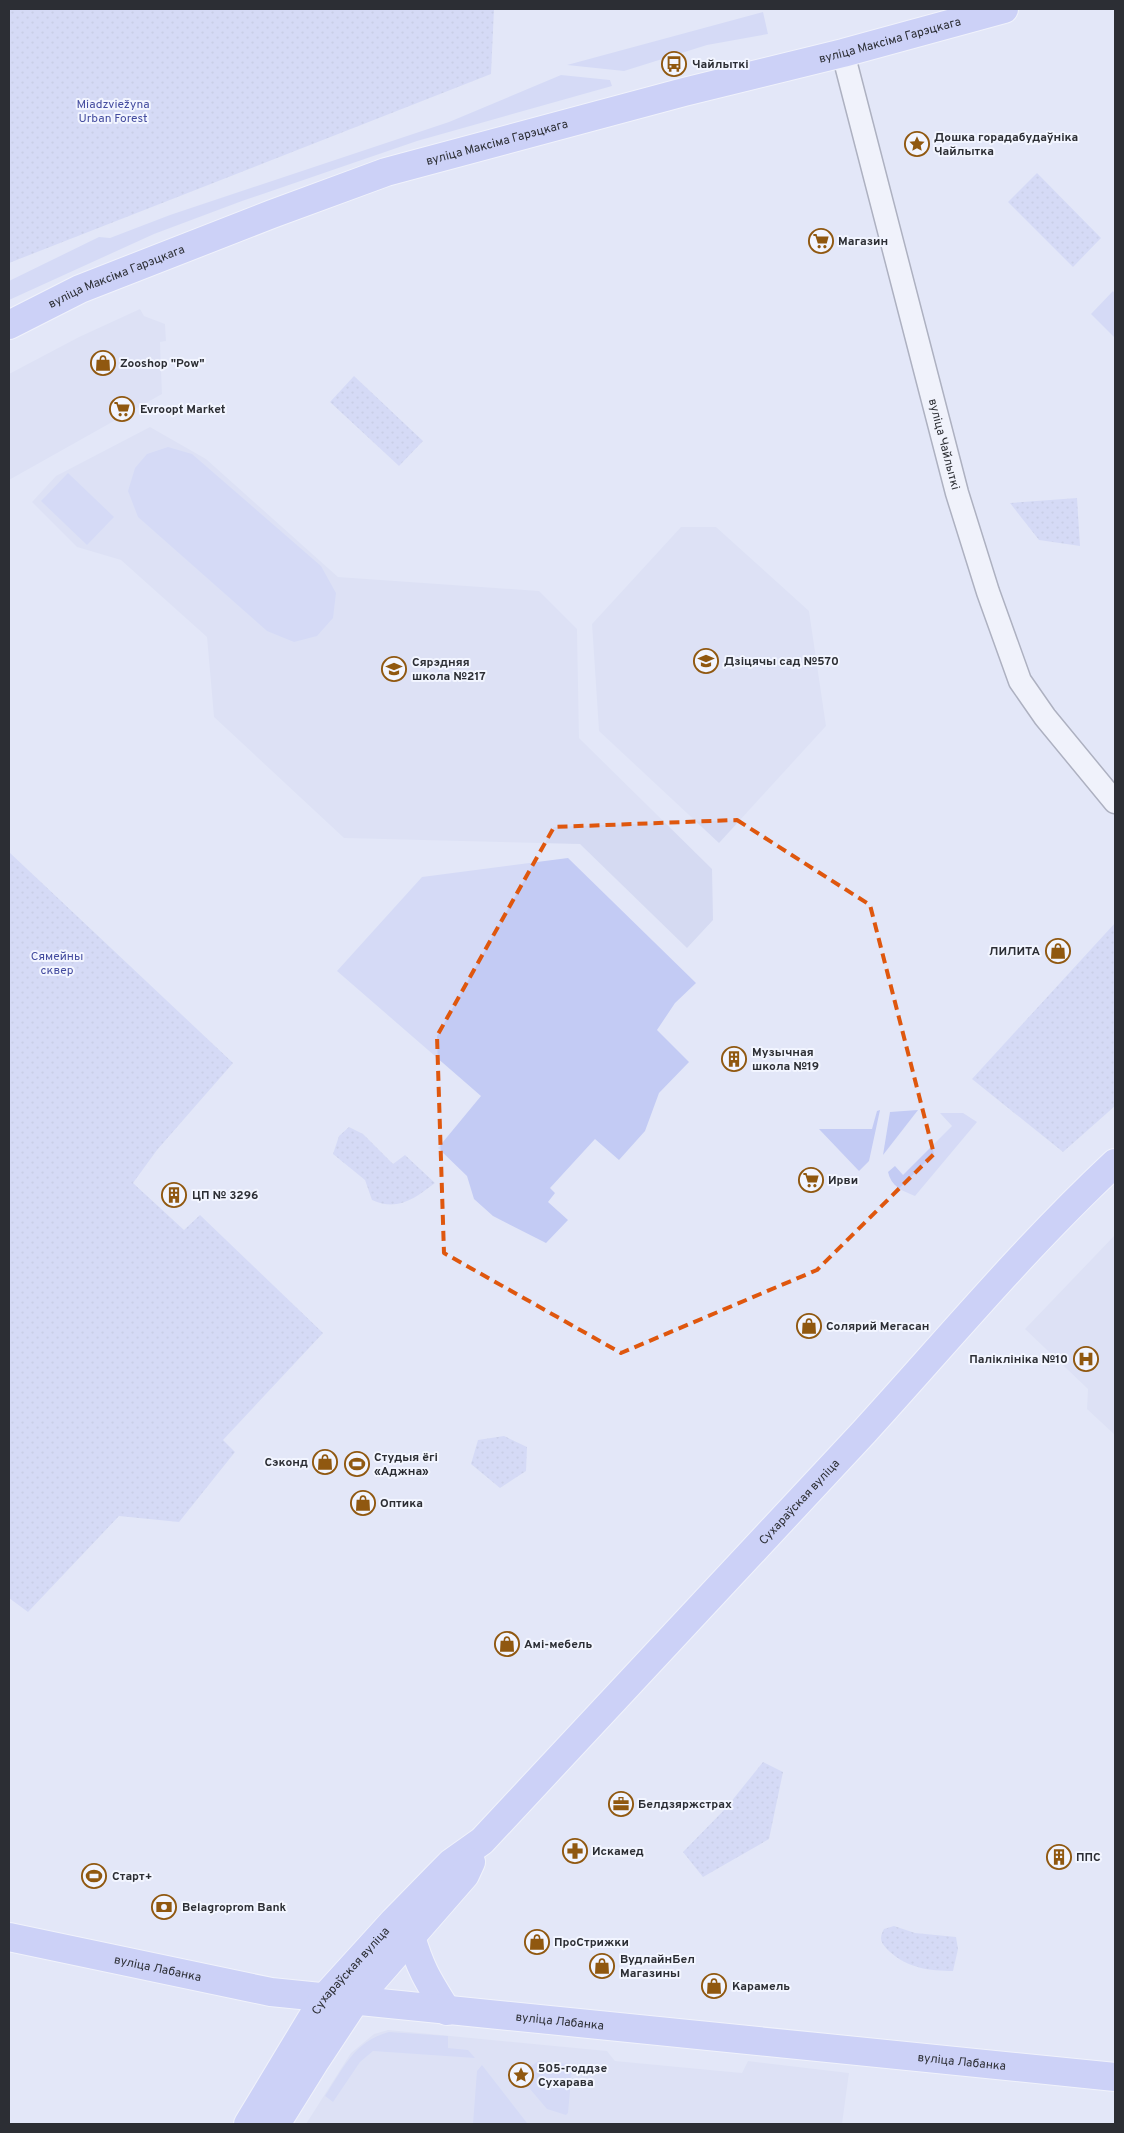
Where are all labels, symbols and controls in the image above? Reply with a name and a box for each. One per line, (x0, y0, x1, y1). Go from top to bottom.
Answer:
street label: вуліца Максіма Гарэцкага (817, 14, 963, 68)
bus stop icon: Чайлыткі (661, 51, 687, 77)
place label: Чайлыткі (692, 57, 749, 73)
park label: Miadzviežyna Urban Forest (76, 97, 150, 127)
street label: вуліца Максіма Гарэцкага (424, 116, 570, 170)
place label: Дошка горадабудаўніка Чайлытка (934, 130, 1078, 160)
place icon: Дошка горадабудаўніка Чайлытка (904, 131, 930, 157)
supermarket icon: Магазин (808, 228, 834, 254)
place label: Магазин (838, 234, 888, 250)
street label: вуліца Максіма Гарэцкага (46, 242, 187, 313)
shop icon: Zooshop "Pow" (90, 350, 116, 376)
place label: Zooshop "Pow" (120, 356, 205, 372)
supermarket icon: Evroopt Market (109, 396, 135, 422)
street label: вуліца Чайлыткі (924, 397, 963, 492)
place label: Evroopt Market (140, 402, 226, 418)
school or university icon: Дзіцячы сад №570 (693, 648, 719, 674)
place label: Дзіцячы сад №570 (724, 654, 839, 670)
place label: Сярэдняя школа №217 (412, 655, 486, 685)
school or university icon: Сярэдняя школа №217 (381, 656, 407, 682)
shop icon: ЛИЛИТА (1045, 938, 1071, 964)
place label: ЛИЛИТА (989, 944, 1040, 960)
park label: Сямейны сквер (31, 949, 83, 979)
place label: Музычная школа №19 (752, 1045, 819, 1075)
building icon: Музычная школа №19 (721, 1046, 747, 1072)
supermarket icon: Ирви (798, 1167, 824, 1193)
place label: Ирви (828, 1173, 858, 1189)
building icon: ЦП № 3296 (161, 1182, 187, 1208)
place label: ЦП № 3296 (192, 1188, 258, 1204)
shop icon: Солярий Мегасан (796, 1313, 822, 1339)
place label: Солярий Мегасан (826, 1319, 929, 1335)
hospital icon: Паліклініка №10 (1073, 1346, 1099, 1372)
place label: Паліклініка №10 (969, 1352, 1068, 1368)
shop icon: Сэконд (312, 1449, 338, 1475)
place label: Студыя ёгі «Аджна» (374, 1450, 438, 1480)
sports icon: Студыя ёгі «Аджна» (344, 1451, 370, 1477)
place label: Сэконд (264, 1455, 308, 1471)
street label: Сухараўская вуліца (756, 1456, 844, 1549)
shop icon: Оптика (350, 1490, 376, 1516)
place label: Оптика (380, 1496, 423, 1512)
shop icon: Амі-мебель (494, 1631, 520, 1657)
place label: Амі-мебель (524, 1637, 593, 1653)
office icon: Белдзяржстрах (608, 1791, 634, 1817)
place label: Белдзяржстрах (638, 1797, 732, 1813)
pharmacy icon: Искамед (562, 1838, 588, 1864)
place label: Искамед (592, 1844, 644, 1860)
building icon: ППС (1046, 1844, 1072, 1870)
place label: ППС (1076, 1850, 1101, 1866)
sports icon: Старт+ (81, 1863, 107, 1889)
place label: Старт+ (112, 1869, 152, 1885)
bank icon: Belagroprom Bank (151, 1894, 177, 1920)
place label: Belagroprom Bank (182, 1900, 287, 1916)
street label: Сухараўская вуліца (309, 1924, 394, 2018)
shop icon: ПроСтрижки (524, 1929, 550, 1955)
place label: ПроСтрижки (554, 1935, 629, 1951)
street label: вуліца Лабанка (112, 1952, 203, 1986)
place label: ВудлайнБел Магазины (620, 1952, 695, 1982)
shop icon: ВудлайнБел Магазины (589, 1953, 615, 1979)
shop icon: Карамель (701, 1973, 727, 1999)
place label: Карамель (732, 1979, 790, 1995)
street label: вуліца Лабанка (515, 2010, 605, 2034)
street label: вуліца Лабанка (917, 2050, 1007, 2075)
place label: 505-годдзе Сухарава (538, 2061, 607, 2091)
place icon: 505-годдзе Сухарава (508, 2062, 534, 2088)

